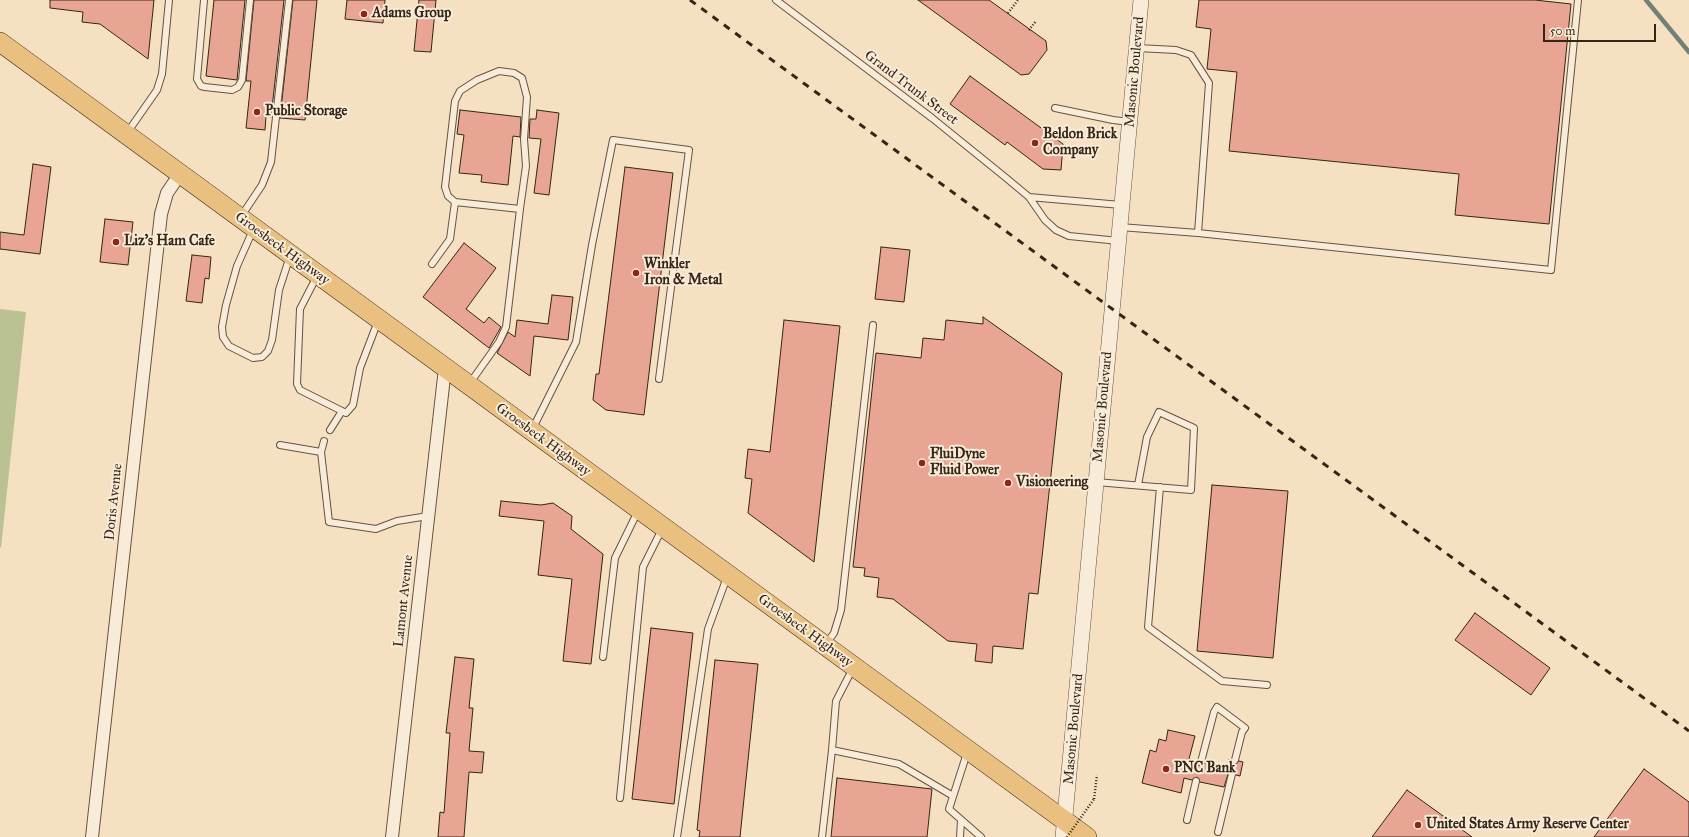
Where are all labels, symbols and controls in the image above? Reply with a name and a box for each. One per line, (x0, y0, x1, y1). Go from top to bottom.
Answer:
place label: Adams Group (372, 6, 451, 22)
marker: Adams Group (359, 9, 369, 19)
street label: Masonic Boulevard (1122, 16, 1148, 128)
scale bar (1545, 16, 1658, 42)
text: 50 m (1550, 24, 1575, 38)
street label: Grand Trunk Street (861, 47, 961, 129)
place label: Public Storage (265, 104, 347, 120)
marker: Public Storage (252, 107, 262, 117)
place label: Beldon Brick Company (1043, 127, 1117, 160)
marker: Beldon Brick Company (1030, 138, 1040, 148)
street label: Groesbeck Highway (231, 209, 333, 289)
place label: Liz's Ham Cafe (124, 234, 215, 250)
marker: Liz's Ham Cafe (111, 237, 121, 247)
place label: Winkler Iron & Metal (644, 257, 723, 290)
marker: Winkler Iron & Metal (631, 268, 641, 278)
street label: Masonic Boulevard (1090, 351, 1116, 463)
street label: Groesbeck Highway (492, 400, 594, 480)
place label: FluiDyne Fluid Power (930, 447, 999, 480)
marker: FluiDyne Fluid Power (917, 458, 927, 468)
street label: Doris Avenue (102, 463, 126, 541)
place label: Visioneering (1016, 475, 1088, 491)
marker: Visioneering (1003, 478, 1013, 488)
street label: Lamont Avenue (391, 554, 417, 648)
street label: Groesbeck Highway (754, 591, 856, 671)
street label: Masonic Boulevard (1061, 673, 1087, 785)
place label: PNC Bank (1174, 761, 1236, 777)
marker: PNC Bank (1161, 764, 1171, 774)
place label: United States Army Reserve Center (1426, 817, 1629, 833)
marker: United States Army Reserve Center (1413, 820, 1423, 830)

